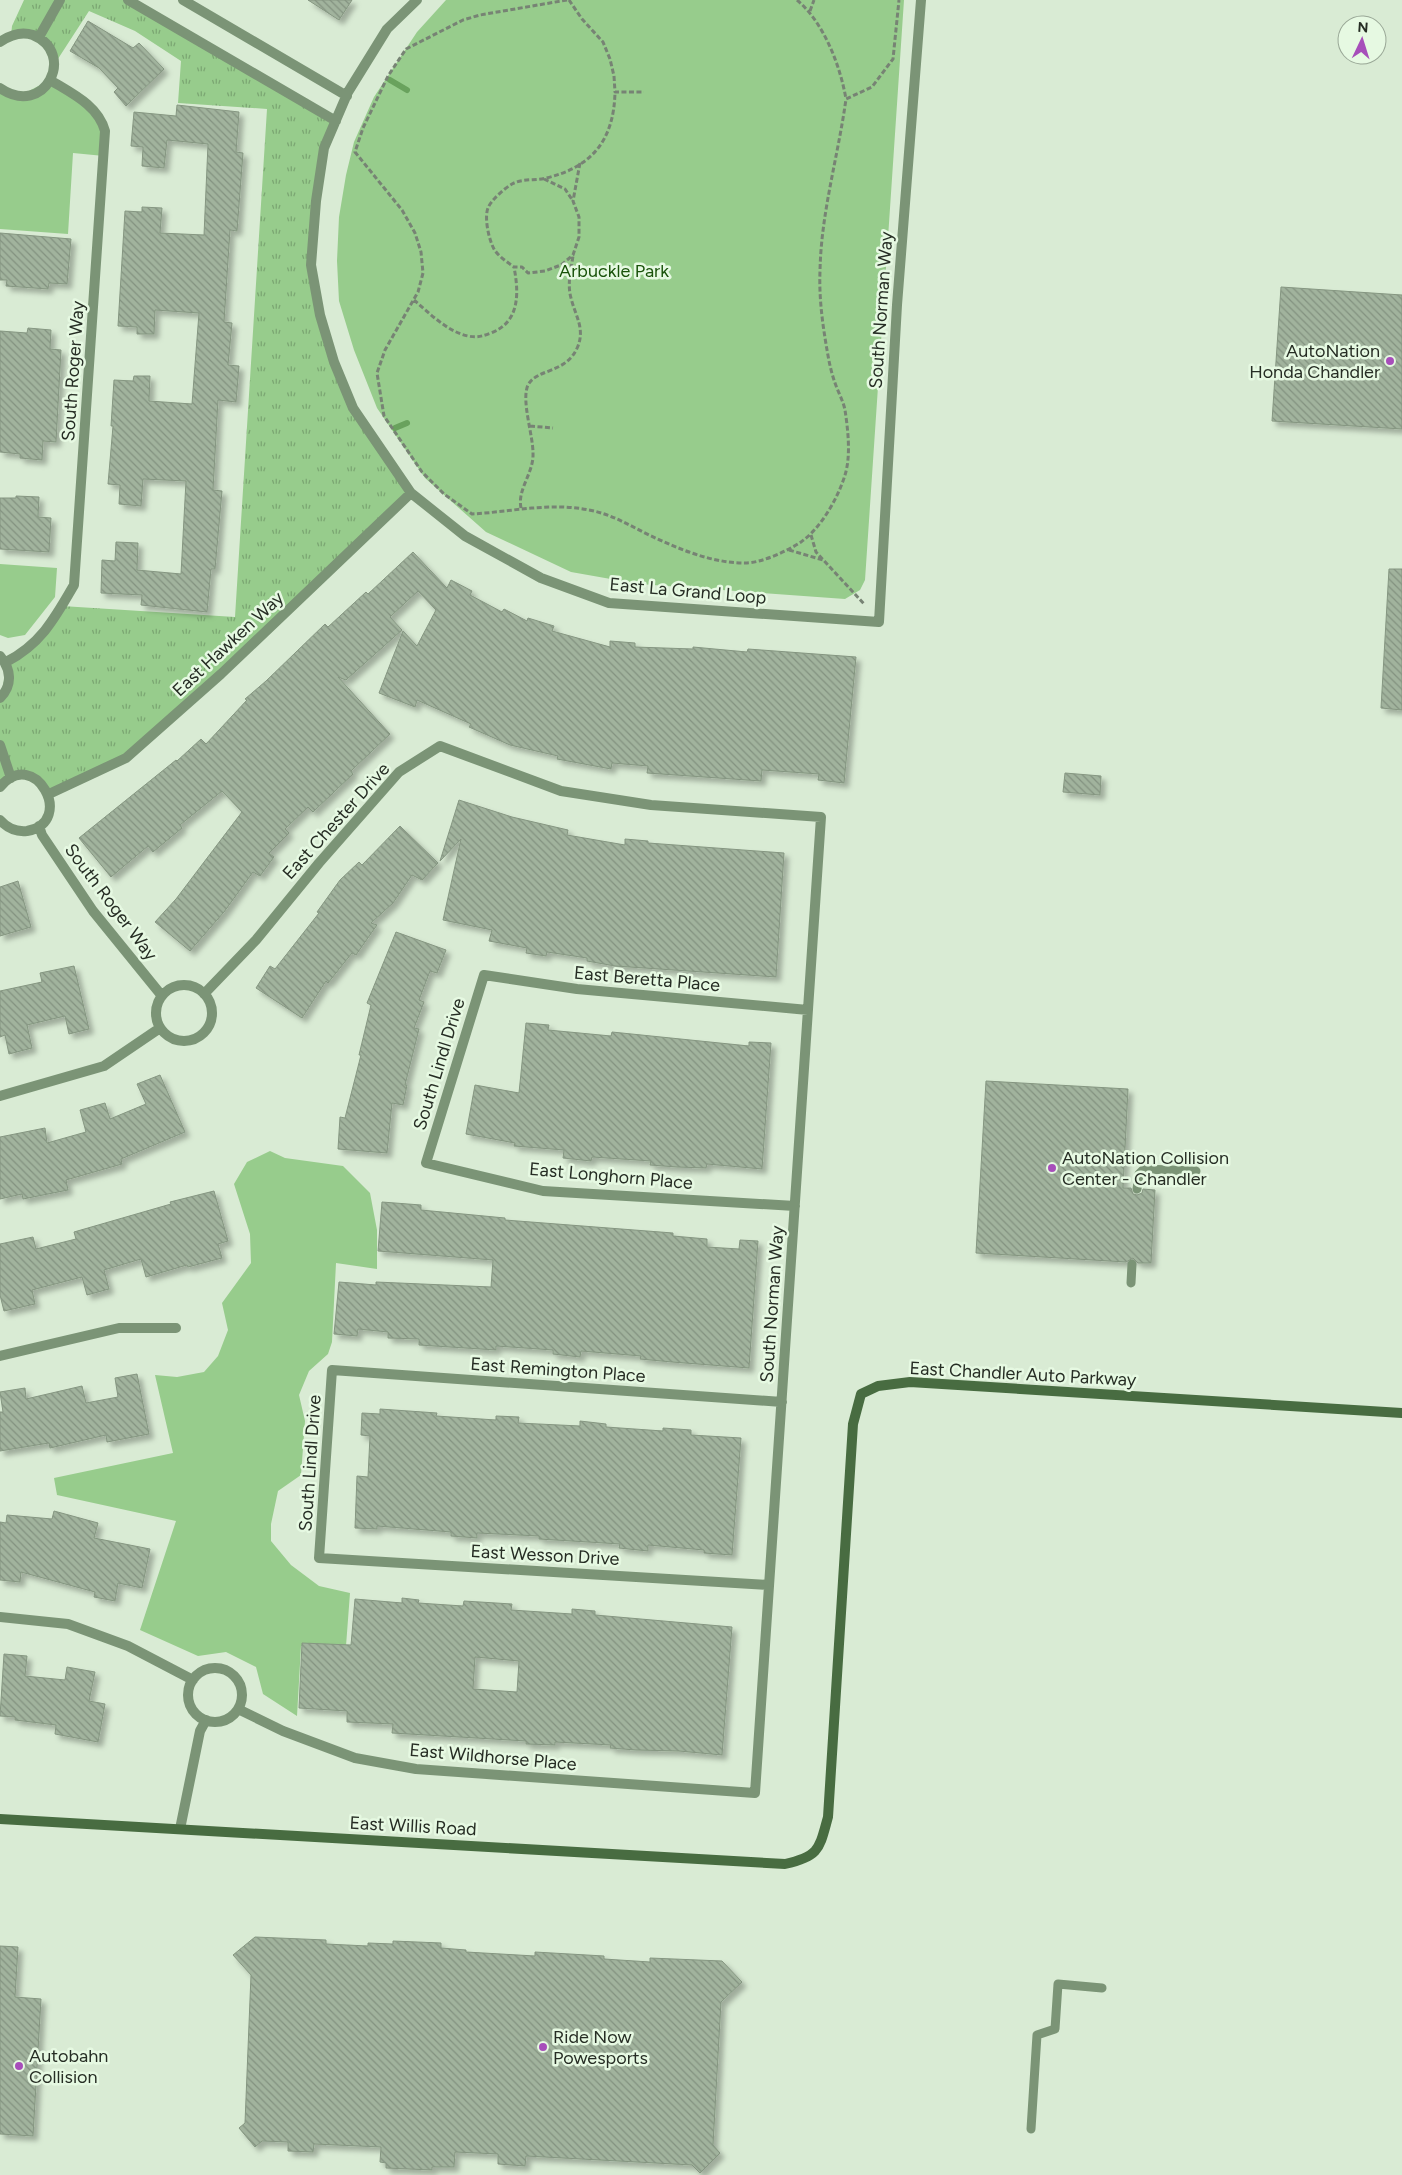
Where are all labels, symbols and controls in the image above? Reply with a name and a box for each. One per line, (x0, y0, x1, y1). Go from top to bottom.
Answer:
north arrow (1337, 15, 1387, 65)
text: N (1357, 19, 1369, 36)
street label: South Norman Way (865, 230, 897, 389)
park label: Arbuckle Park (559, 260, 669, 282)
street label: South Roger Way (57, 300, 89, 442)
place label: AutoNation Honda Chandler (1249, 340, 1380, 383)
marker: AutoNation Honda Chandler (1384, 355, 1396, 367)
street label: East La Grand Loop (609, 573, 767, 609)
street label: East Hawken Way (168, 586, 289, 701)
street label: East Chester Drive (278, 758, 394, 884)
street label: South Roger Way (60, 839, 162, 965)
street label: East Beretta Place (573, 962, 721, 996)
street label: South Lindl Drive (408, 995, 470, 1133)
place label: AutoNation Collision Center - Chandler (1062, 1147, 1229, 1190)
street label: East Longhorn Place (528, 1158, 694, 1194)
marker: AutoNation Collision Center - Chandler (1046, 1162, 1058, 1174)
street label: South Norman Way (756, 1224, 788, 1383)
street label: East Remington Place (470, 1353, 646, 1387)
street label: East Chandler Auto Parkway (909, 1357, 1137, 1391)
street label: South Lindl Drive (294, 1394, 326, 1532)
street label: East Wesson Drive (470, 1540, 620, 1570)
street label: East Wildhorse Place (408, 1739, 578, 1775)
street label: East Willis Road (349, 1812, 477, 1840)
place label: Ride Now Powesports (553, 2026, 648, 2069)
marker: Ride Now Powesports (537, 2041, 549, 2053)
place label: Autobahn Collision (29, 2045, 108, 2088)
marker: Autobahn Collision (13, 2060, 25, 2072)

